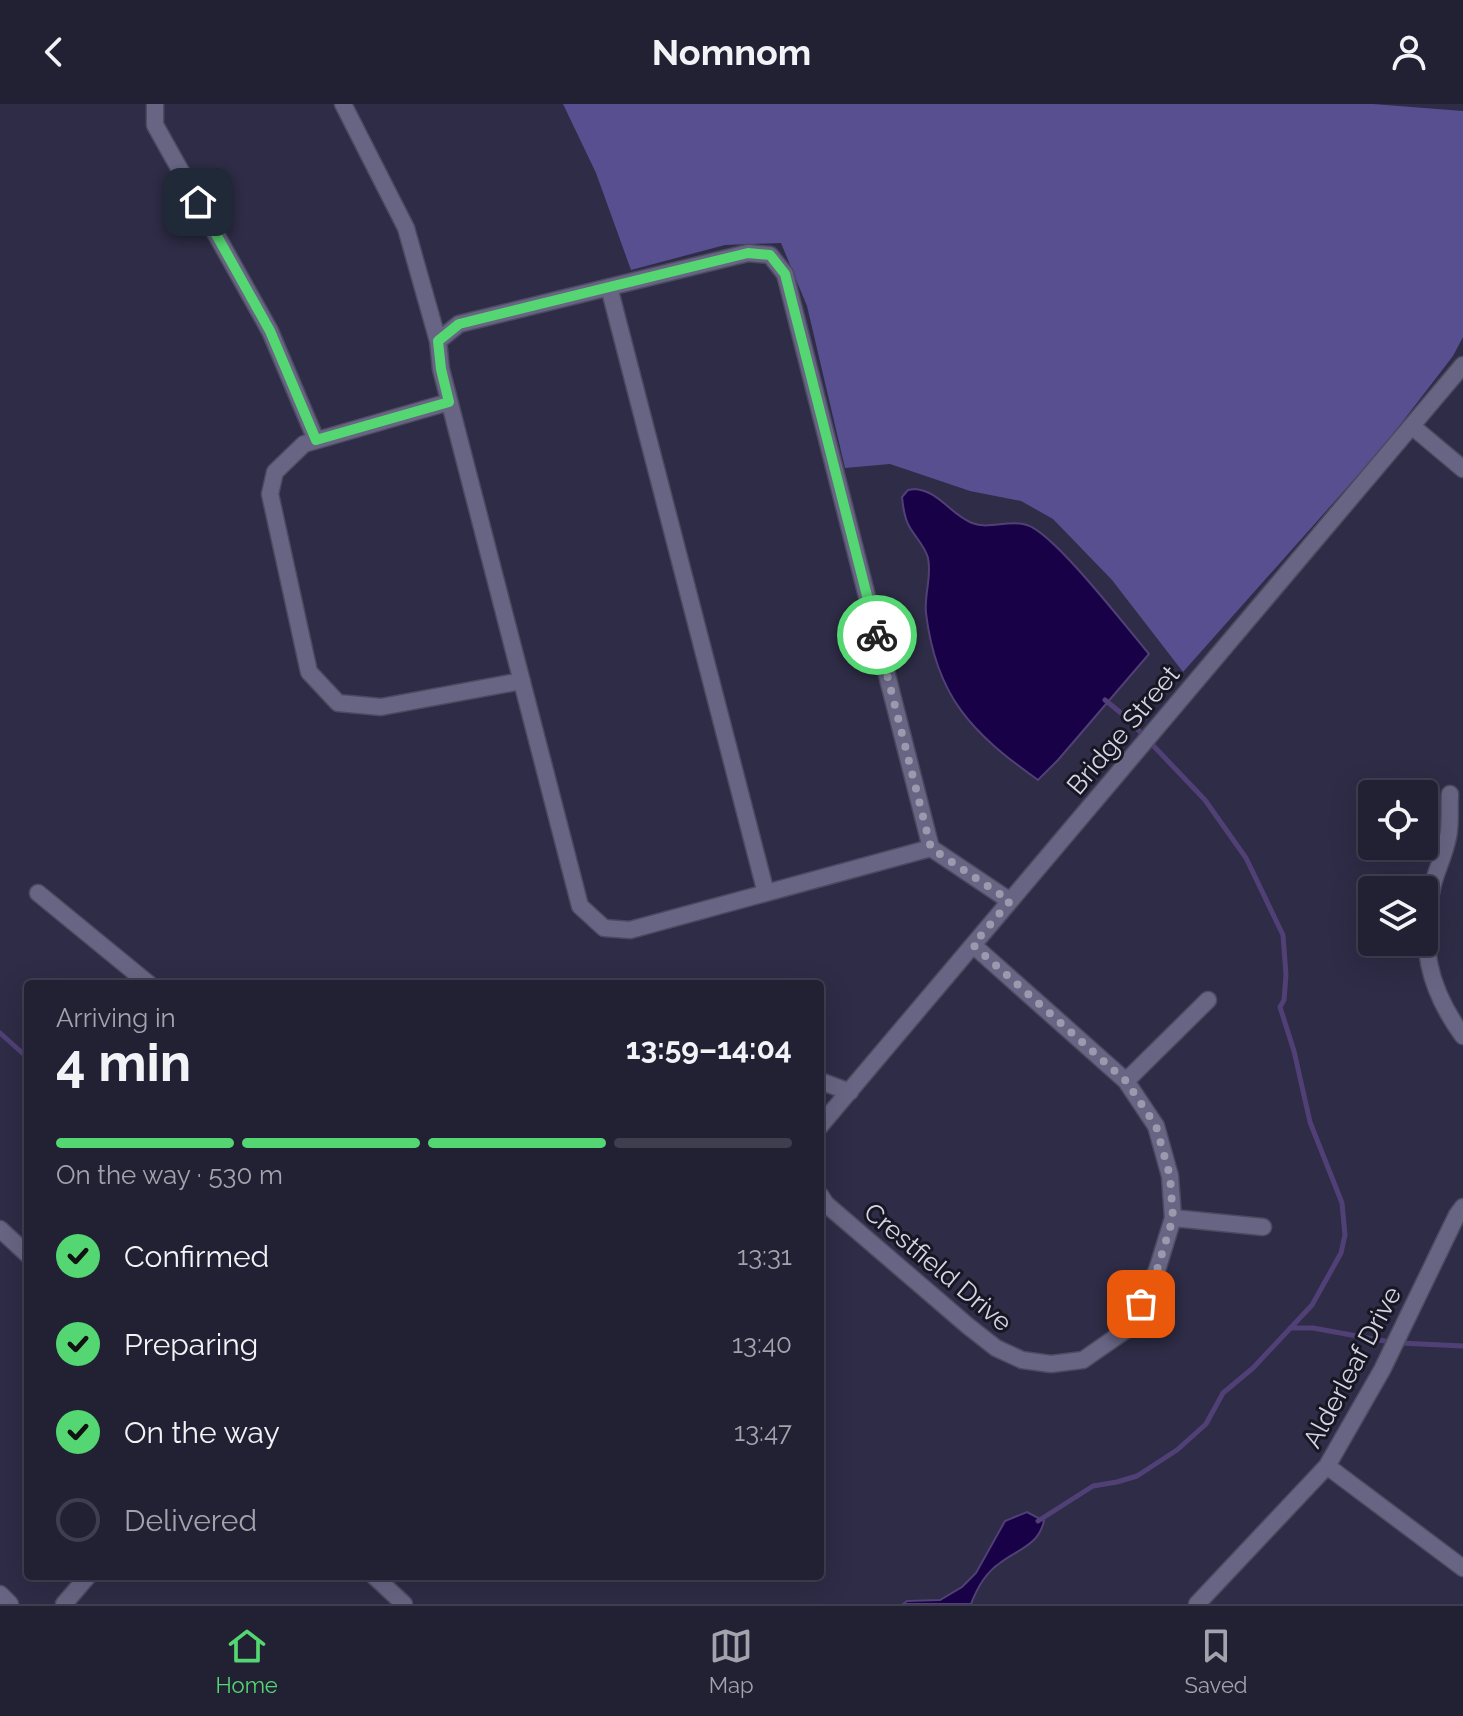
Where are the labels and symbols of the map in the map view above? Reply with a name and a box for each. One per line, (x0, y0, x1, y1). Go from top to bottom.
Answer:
pin (164, 168, 232, 236)
courier (837, 595, 917, 675)
street label: Bridge Street (1061, 659, 1186, 800)
street label: Crestfield Drive (858, 1197, 1018, 1337)
pin (1107, 1270, 1175, 1338)
street label: Alderleaf Drive (1297, 1281, 1407, 1453)

